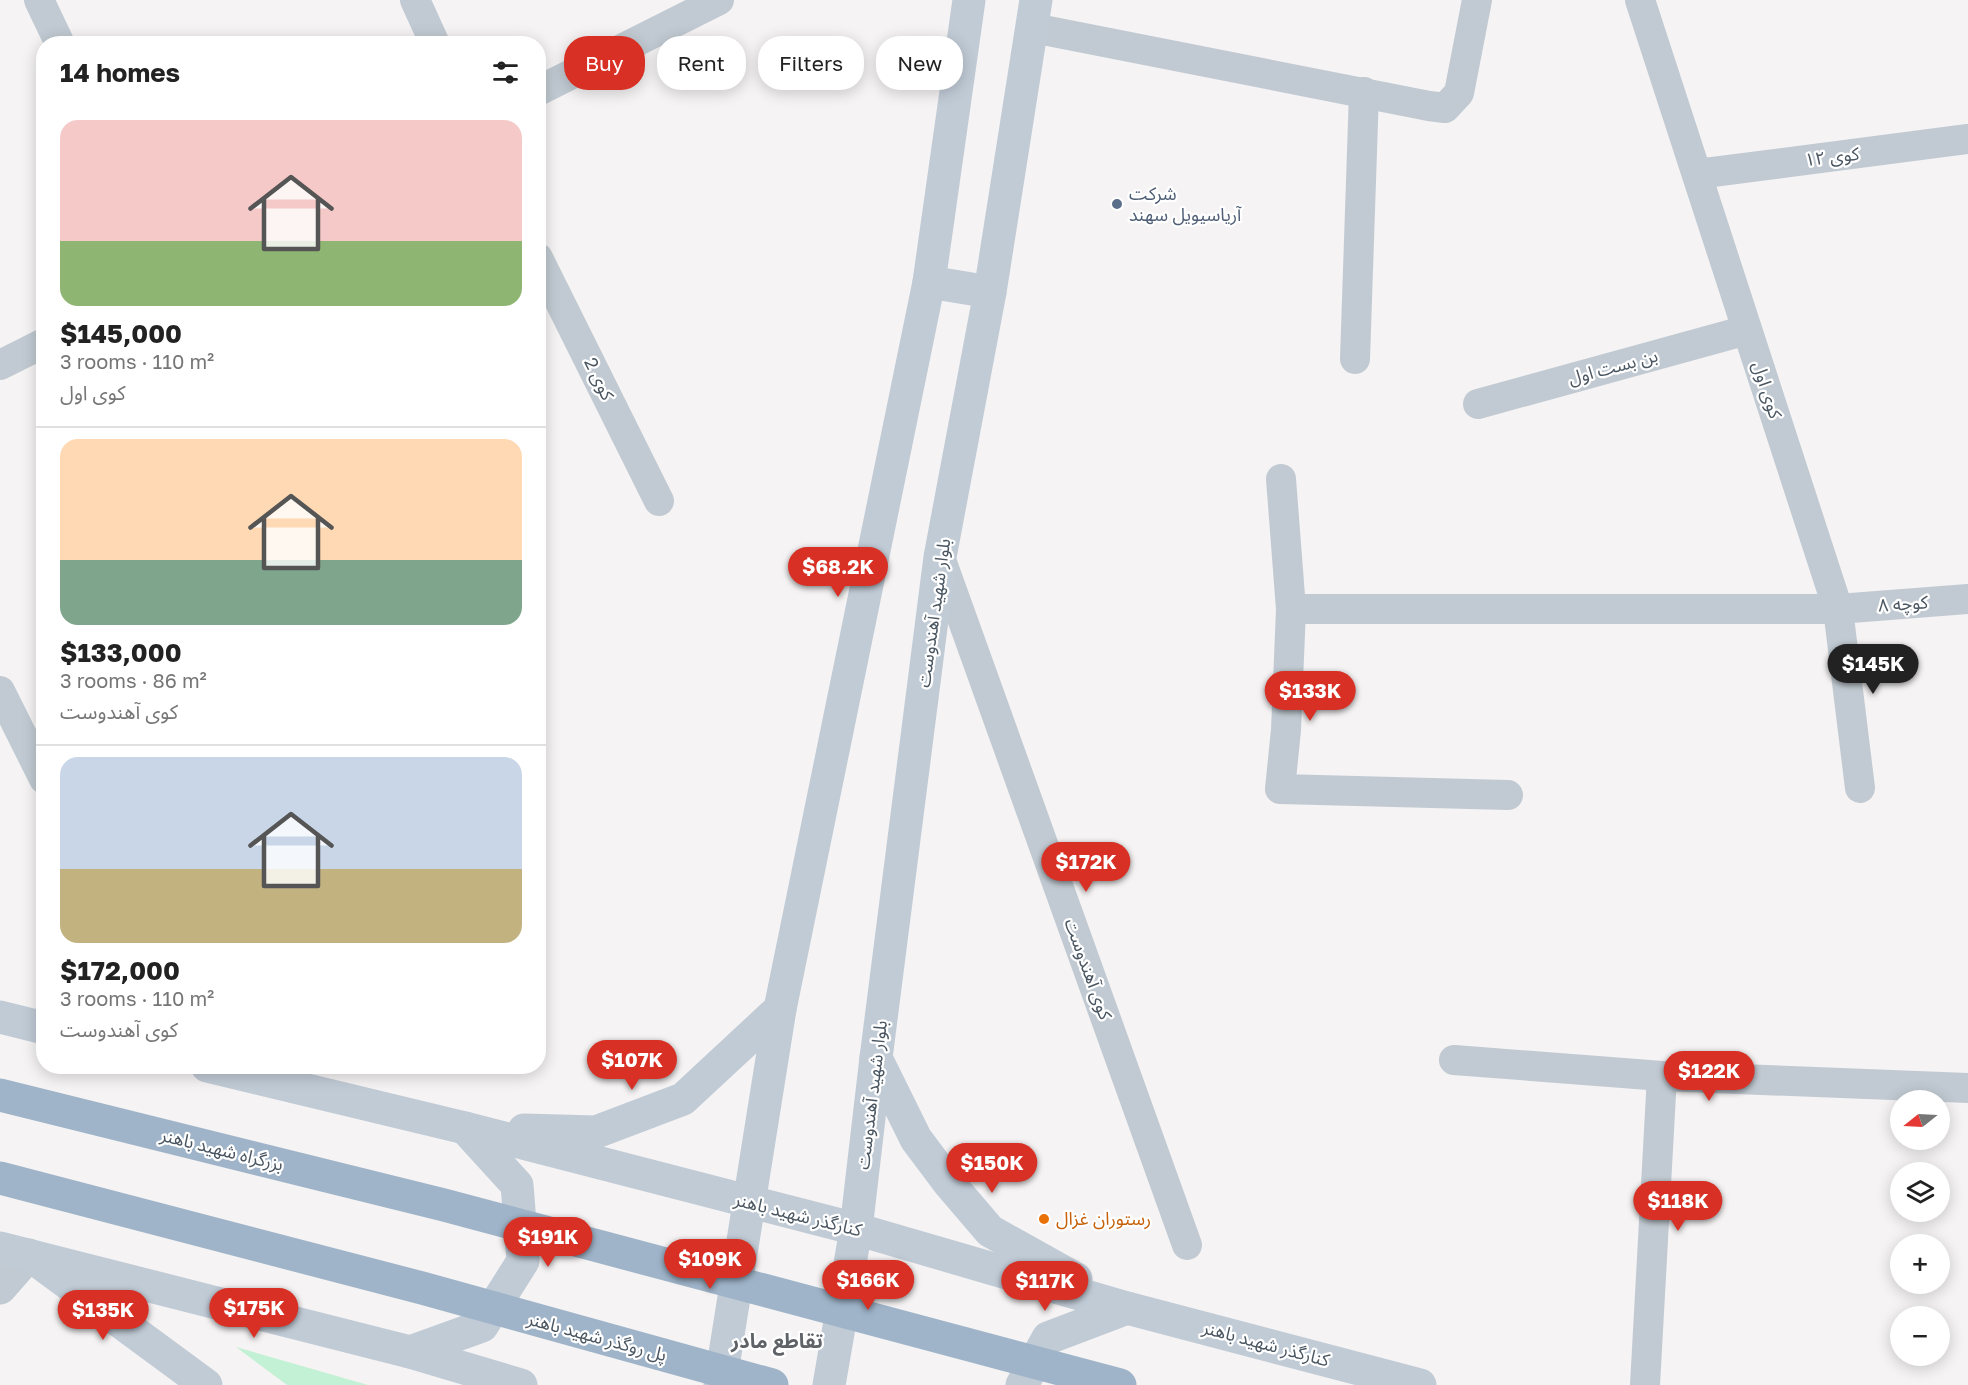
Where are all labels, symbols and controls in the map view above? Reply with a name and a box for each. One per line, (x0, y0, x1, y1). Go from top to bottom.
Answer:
chip: Buy (564, 36, 645, 90)
chip: Rent (657, 36, 746, 90)
chip: Filters (758, 36, 864, 90)
chip: New (876, 36, 963, 90)
icon: filters (489, 56, 522, 89)
text: 14 homes (60, 57, 180, 88)
street label: کوی ۱۲ (1803, 142, 1861, 171)
icon: home (237, 159, 345, 267)
place label: شرکت آریاسیویل سهند (1129, 182, 1242, 226)
marker: شرکت آریاسیویل سهند (1110, 197, 1124, 211)
text: $145,000 (60, 318, 182, 349)
street label: بن بست اول (1566, 344, 1660, 389)
text: 3 rooms · 110 m² (60, 349, 214, 373)
street label: کوی 2 (579, 354, 620, 404)
street label: کوی اول (1747, 358, 1788, 422)
text: کوی اول (60, 380, 125, 404)
icon: home (237, 478, 345, 586)
street label: بلوار شهید آهندوست (912, 537, 955, 689)
pin: $68.2K (789, 547, 887, 598)
text: $68.2K (802, 554, 874, 578)
street label: کوچه ۸ (1877, 590, 1929, 617)
text: $133,000 (60, 637, 182, 668)
pin: $145K (1831, 644, 1915, 695)
text: $145K (1842, 651, 1904, 675)
text: 3 rooms · 86 m² (60, 668, 207, 692)
pin: $133K (1268, 671, 1352, 722)
text: $133K (1279, 678, 1341, 702)
text: کوی آهندوست (60, 699, 178, 723)
icon: home (237, 796, 345, 904)
pin: $172K (1044, 842, 1128, 893)
text: $172K (1055, 849, 1117, 873)
street label: کوی آهندوست (1059, 915, 1118, 1023)
text: $172,000 (60, 955, 180, 986)
text: 3 rooms · 110 m² (60, 986, 214, 1010)
text: کوی آهندوست (60, 1017, 178, 1041)
street label: بلوار شهید آهندوست (851, 1019, 892, 1171)
pin: $107K (590, 1040, 674, 1091)
text: $107K (601, 1047, 663, 1071)
pin: $122K (1667, 1051, 1751, 1102)
text: $122K (1678, 1058, 1740, 1082)
north arrow (1890, 1090, 1950, 1150)
map controls (1890, 1090, 1950, 1366)
street label: بزرگراه شهید باهنر (157, 1123, 286, 1176)
pin: $150K (950, 1143, 1034, 1194)
text: $150K (960, 1150, 1024, 1174)
button: layers (1890, 1162, 1950, 1222)
pin: $118K (1636, 1181, 1720, 1232)
street label: کنارگذر شهید باهنر (731, 1187, 865, 1242)
text: $118K (1647, 1188, 1709, 1212)
place label: رستوران غزال (1056, 1207, 1151, 1230)
marker: رستوران غزال (1037, 1212, 1051, 1226)
pin: $191K (506, 1217, 590, 1268)
text: $191K (517, 1224, 579, 1248)
button: + (1890, 1234, 1950, 1294)
pin: $109K (668, 1239, 752, 1290)
text: $109K (678, 1246, 742, 1270)
pin: $166K (826, 1260, 910, 1311)
pin: $117K (1003, 1261, 1087, 1312)
text: $166K (836, 1267, 900, 1291)
text: $117K (1015, 1268, 1075, 1292)
pin: $175K (212, 1288, 296, 1339)
pin: $135K (61, 1290, 145, 1341)
text: $175K (223, 1295, 285, 1319)
text: $135K (72, 1297, 134, 1321)
button: − (1890, 1306, 1950, 1366)
street label: پل روگذر شهید باهنر (524, 1307, 669, 1366)
street label: کنارگذر شهید باهنر (1199, 1315, 1333, 1372)
district label: تقاطع مادر (730, 1328, 823, 1356)

